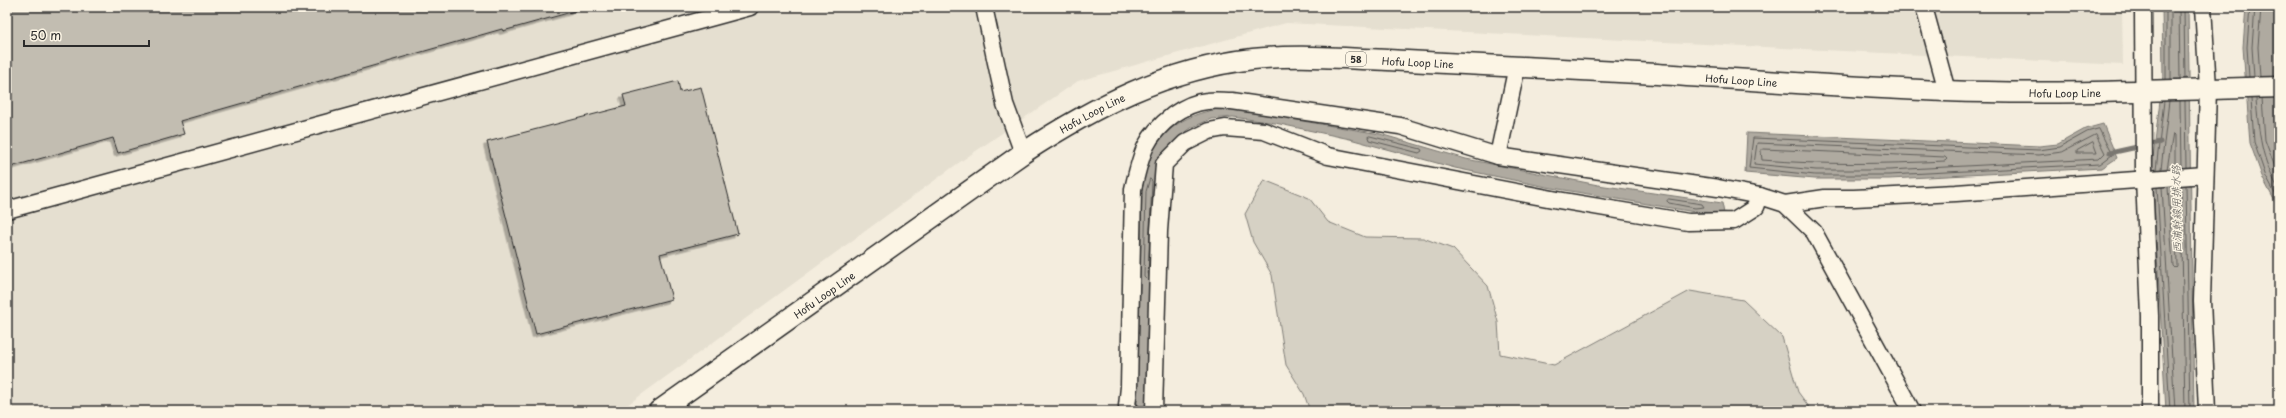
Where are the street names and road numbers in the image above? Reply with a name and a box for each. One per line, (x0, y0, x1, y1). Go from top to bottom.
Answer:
road number: 58 (1346, 52, 1366, 66)
street label: Hofu Loop Line (1381, 52, 1455, 71)
street label: Hofu Loop Line (1705, 70, 1778, 89)
street label: Hofu Loop Line (2029, 84, 2102, 100)
street label: Hofu Loop Line (1056, 89, 1127, 136)
street label: Hofu Loop Line (790, 267, 858, 321)

